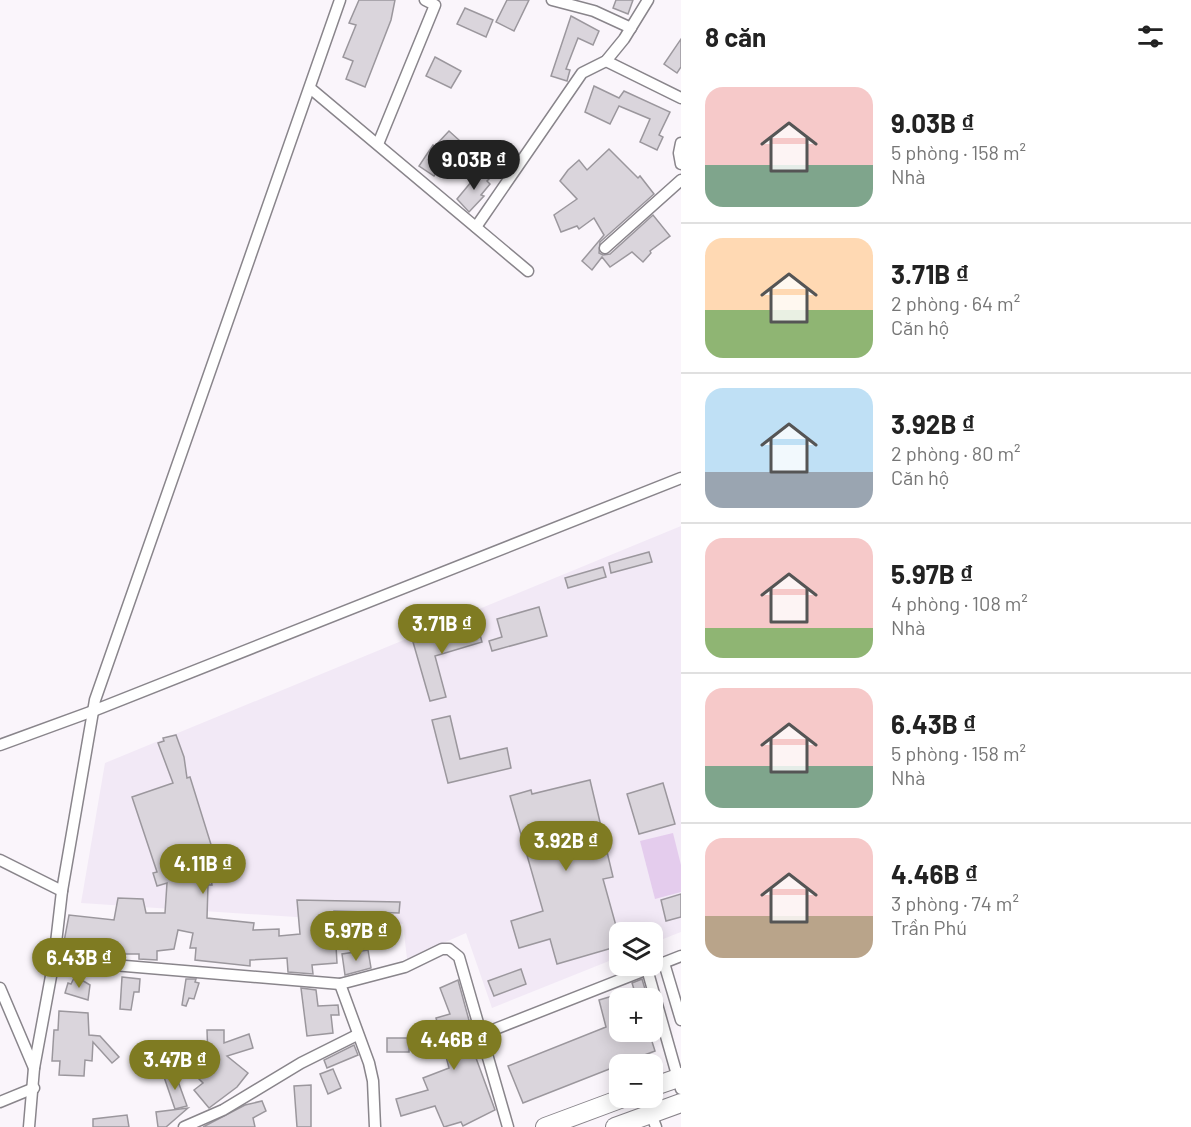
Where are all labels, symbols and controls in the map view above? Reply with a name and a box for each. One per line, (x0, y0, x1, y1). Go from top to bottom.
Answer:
icon: filters (1134, 20, 1167, 53)
text: 8 căn (705, 21, 766, 52)
text: 9.03B ₫ (891, 107, 975, 138)
icon: home (753, 111, 825, 183)
pin: 9.03B ₫ (419, 140, 529, 191)
text: 5 phòng · 158 m² (891, 140, 1026, 164)
text: 9.03B ₫ (442, 147, 506, 171)
text: Nhà (891, 164, 926, 188)
text: 3.71B ₫ (891, 258, 969, 289)
icon: home (753, 262, 825, 334)
text: 2 phòng · 64 m² (891, 291, 1020, 315)
text: Căn hộ (891, 315, 949, 339)
text: 3.92B ₫ (891, 408, 975, 439)
icon: home (753, 412, 825, 484)
text: 2 phòng · 80 m² (891, 441, 1021, 465)
text: Căn hộ (891, 465, 949, 489)
text: 5.97B ₫ (891, 558, 973, 589)
icon: home (753, 562, 825, 634)
text: 4 phòng · 108 m² (891, 591, 1028, 615)
pin: 3.71B ₫ (387, 604, 497, 655)
text: 3.71B ₫ (412, 611, 472, 635)
text: Nhà (891, 615, 926, 639)
text: 6.43B ₫ (891, 708, 976, 739)
icon: home (753, 712, 825, 784)
text: 5 phòng · 158 m² (891, 741, 1026, 765)
text: Nhà (891, 765, 926, 789)
pin: 3.92B ₫ (511, 821, 621, 872)
text: 3.92B ₫ (534, 828, 598, 852)
pin: 4.11B ₫ (148, 844, 258, 895)
text: 4.11B ₫ (174, 851, 232, 875)
text: 4.46B ₫ (891, 858, 978, 889)
icon: home (753, 862, 825, 934)
text: 3 phòng · 74 m² (891, 891, 1019, 915)
pin: 5.97B ₫ (301, 911, 411, 962)
text: Trần Phú (891, 915, 967, 939)
text: 5.97B ₫ (324, 918, 388, 942)
map controls (609, 922, 663, 1108)
button: layers (609, 922, 663, 976)
pin: 6.43B ₫ (24, 938, 134, 989)
text: 6.43B ₫ (46, 945, 112, 969)
button: + (609, 988, 663, 1042)
pin: 4.46B ₫ (399, 1020, 509, 1071)
text: 4.46B ₫ (420, 1027, 488, 1051)
pin: 3.47B ₫ (120, 1040, 230, 1091)
text: 3.47B ₫ (143, 1047, 207, 1071)
button: − (609, 1054, 663, 1108)

